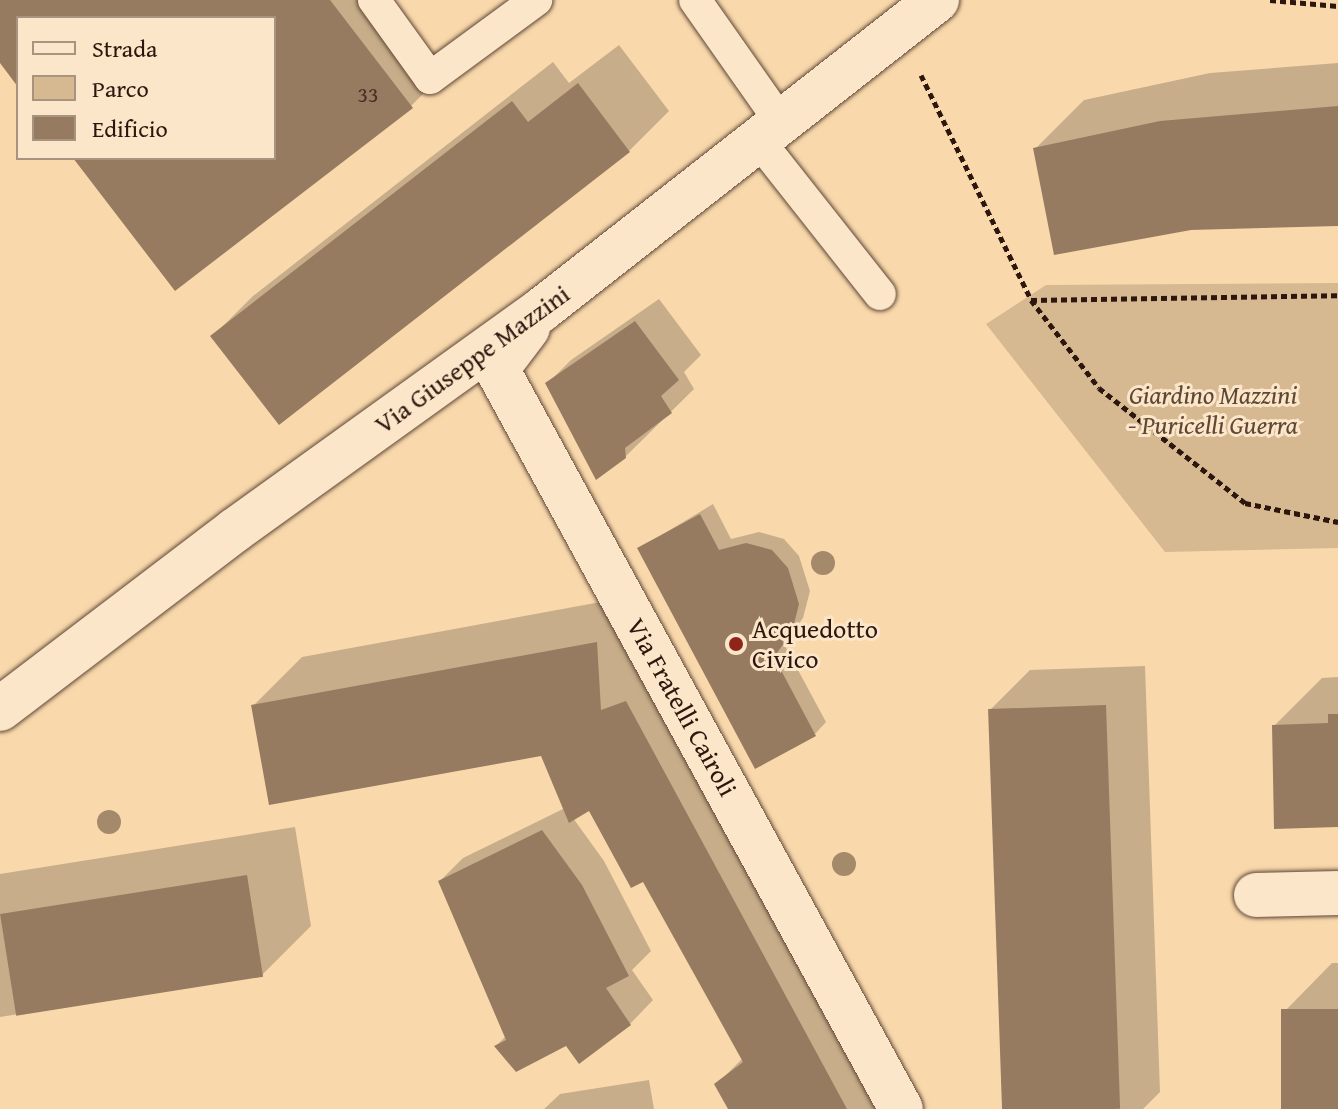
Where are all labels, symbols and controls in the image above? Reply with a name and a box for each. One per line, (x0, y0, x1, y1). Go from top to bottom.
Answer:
legend (16, 16, 276, 160)
text: Strada (92, 31, 157, 66)
text: Parco (92, 71, 149, 106)
house number: 33 (357, 82, 379, 108)
text: Edificio (92, 111, 168, 146)
street label: Via Giuseppe Mazzini (369, 278, 575, 440)
park label: Giardino Mazzini - Puricelli Guerra (1128, 379, 1298, 440)
street label: Via Fratelli Cairoli (620, 613, 744, 801)
place label: Acquedotto Civico (752, 613, 878, 674)
marker: Acquedotto Civico (727, 635, 745, 653)

